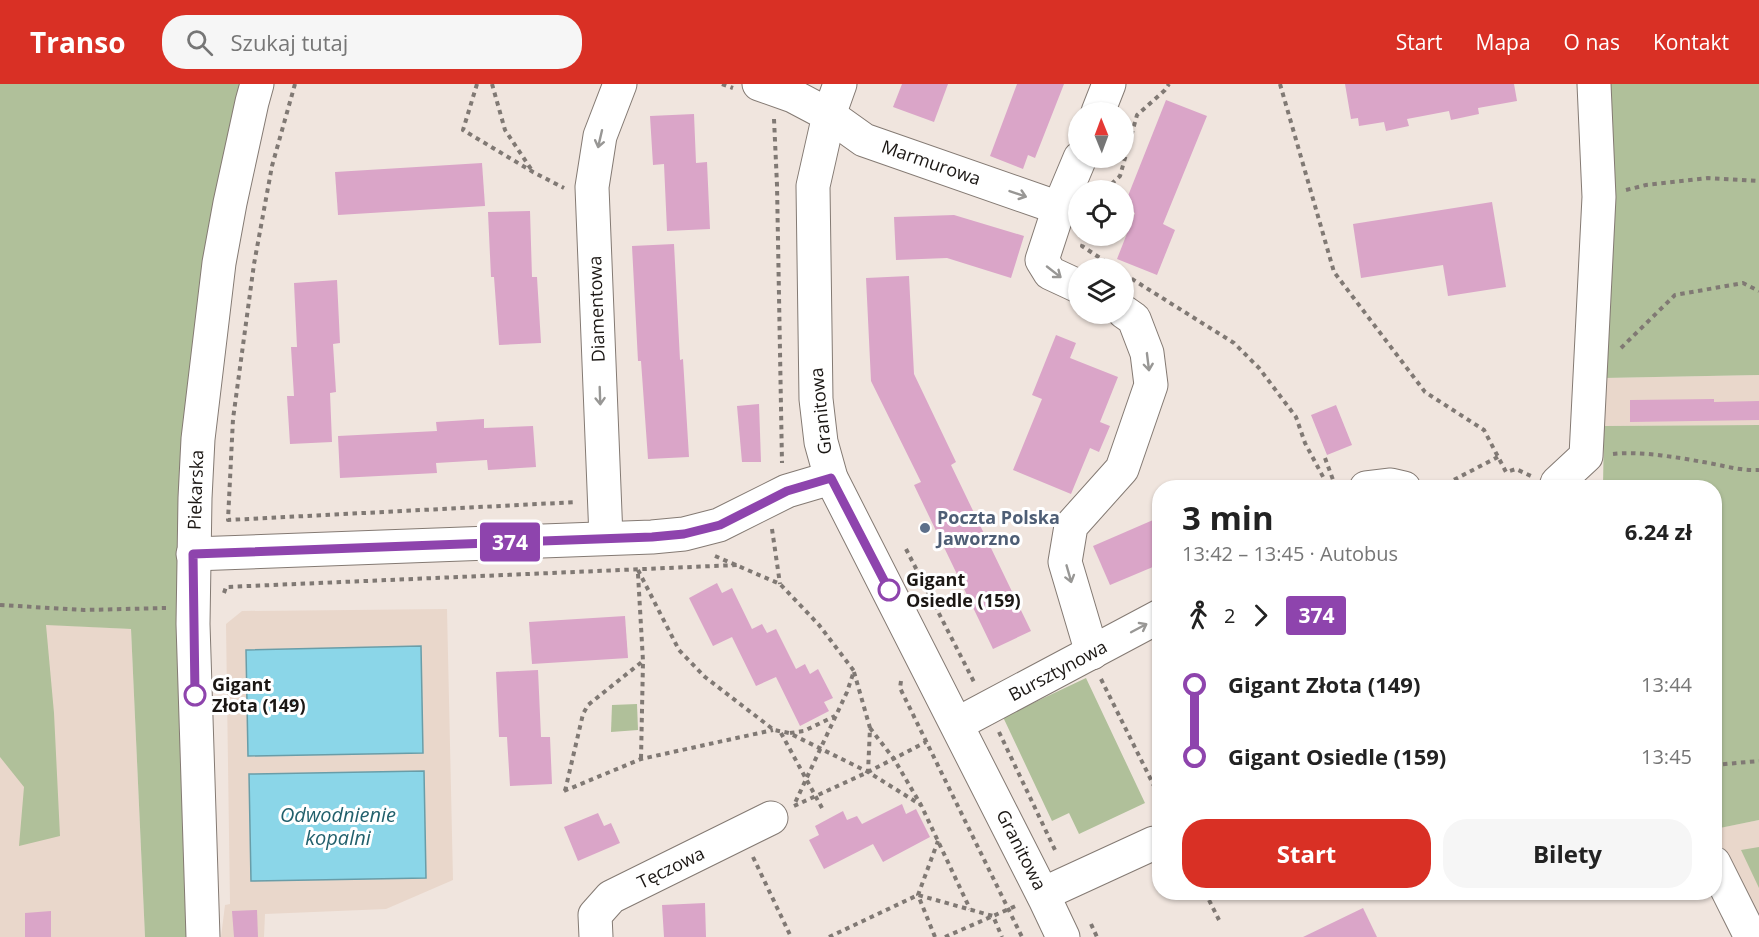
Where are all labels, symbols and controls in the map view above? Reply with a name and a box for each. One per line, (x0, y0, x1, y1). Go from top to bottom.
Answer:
search box (162, 15, 582, 69)
text: Transo (30, 23, 126, 61)
icon: search (183, 26, 216, 59)
text: Szukaj tutaj (231, 27, 348, 57)
text: Start (1396, 28, 1443, 56)
text: Mapa (1476, 28, 1531, 56)
text: O nas (1564, 28, 1620, 56)
text: Kontakt (1653, 28, 1729, 56)
north arrow (1068, 102, 1134, 168)
map controls (1068, 102, 1134, 324)
one-way arrow (594, 129, 606, 148)
street label: Marmurowa (879, 134, 984, 190)
button: locate (1068, 180, 1134, 246)
one-way arrow (1008, 189, 1026, 200)
street label: Diamentowa (582, 255, 610, 363)
button: layers (1068, 258, 1134, 324)
one-way arrow (1046, 265, 1062, 278)
one-way arrow (1143, 352, 1154, 372)
street label: Granitowa (804, 366, 836, 456)
one-way arrow (595, 385, 606, 405)
street label: Piekarska (182, 449, 208, 531)
text: 3 min (1182, 495, 1274, 540)
place label: Poczta Polska Jaworzno (935, 505, 1060, 550)
text: 6.24 zł (1625, 516, 1692, 546)
marker: Poczta Polska Jaworzno (918, 521, 932, 535)
line badge: 374 (476, 522, 544, 562)
text: 374 (492, 528, 528, 556)
text: 13:42 – 13:45 · Autobus (1182, 540, 1398, 567)
one-way arrow (1064, 564, 1075, 583)
place label: Gigant Osiedle (159) (906, 567, 1021, 612)
marker: Gigant Osiedle (159) (878, 579, 900, 601)
icon: walk (1182, 599, 1215, 632)
icon: forward (1244, 599, 1277, 632)
text: 374 (1298, 601, 1334, 629)
text: 2 (1224, 602, 1235, 629)
one-way arrow (1129, 622, 1147, 633)
street label: Bursztynowa (1004, 634, 1111, 706)
text: Gigant Złota (149) (1228, 669, 1420, 699)
text: 13:44 (1641, 671, 1692, 698)
place label: Gigant Złota (149) (212, 672, 306, 717)
marker: Gigant Złota (149) (184, 684, 206, 706)
text: Gigant Osiedle (159) (1228, 741, 1446, 771)
text: 13:45 (1641, 743, 1692, 770)
water label: Odwodnienie kopalni (280, 801, 396, 851)
street label: Granitowa (991, 805, 1052, 894)
button: Start (1182, 819, 1431, 888)
button: Bilety (1443, 819, 1692, 888)
street label: Tęczowa (633, 841, 708, 894)

